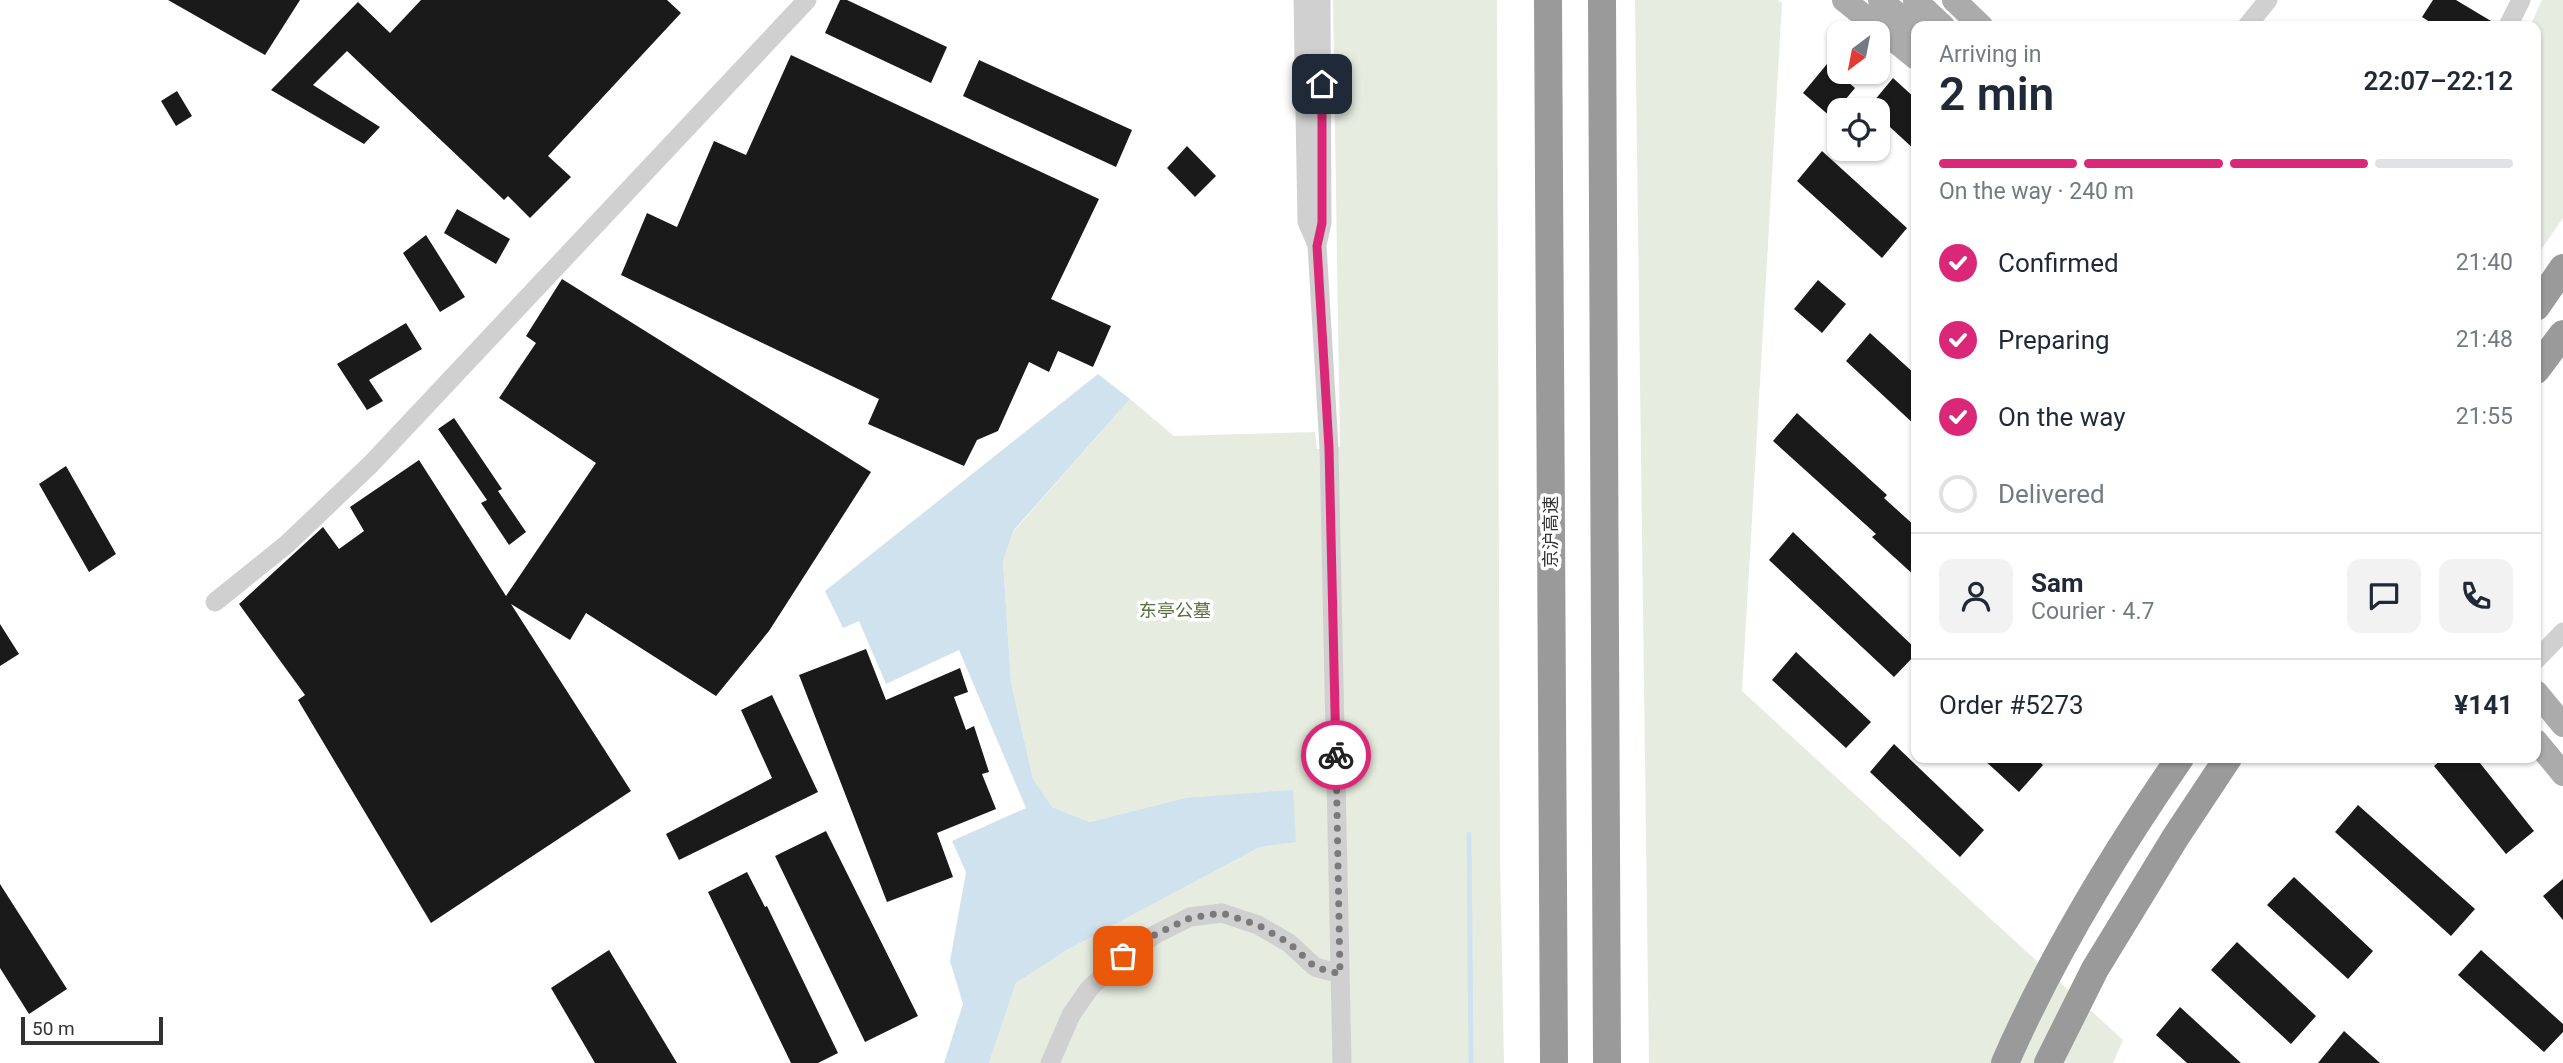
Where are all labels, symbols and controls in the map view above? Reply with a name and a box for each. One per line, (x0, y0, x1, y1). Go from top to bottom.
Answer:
north arrow (1827, 21, 1890, 84)
map controls (1827, 21, 1890, 161)
text: Arriving in (1939, 41, 2042, 68)
pin (1292, 54, 1352, 114)
icon: home (1303, 65, 1341, 103)
text: 22:07–22:12 (2363, 66, 2513, 96)
text: 2 min (1939, 67, 2054, 121)
button: locate (1827, 98, 1890, 161)
text: On the way · 240 m (1939, 178, 2134, 205)
icon: check (1939, 244, 1977, 282)
text: Confirmed (1998, 248, 2119, 278)
text: 21:40 (2456, 249, 2513, 276)
icon: check (1939, 321, 1977, 359)
text: Preparing (1998, 325, 2110, 355)
text: 21:48 (2456, 326, 2513, 353)
icon: check (1939, 398, 1977, 436)
text: On the way (1998, 402, 2126, 432)
text: 21:55 (2456, 403, 2513, 430)
text: Delivered (1998, 479, 2105, 509)
street label: 京沪高速 (1540, 496, 1561, 568)
button: person (1939, 559, 2013, 633)
button: chat (2347, 559, 2421, 633)
button: phone (2439, 559, 2513, 633)
text: Sam (2031, 568, 2083, 598)
text: Courier · 4.7 (2031, 598, 2154, 625)
park label: 东亭公墓 (1139, 600, 1211, 621)
text: Order #5273 (1939, 690, 2084, 720)
text: ¥141 (2454, 690, 2513, 720)
courier (1301, 720, 1371, 790)
icon: bike (1317, 736, 1355, 774)
pin (1093, 926, 1153, 986)
icon: bag (1104, 937, 1142, 975)
scale bar (21, 1014, 163, 1046)
text: 50 m (32, 1017, 75, 1040)

